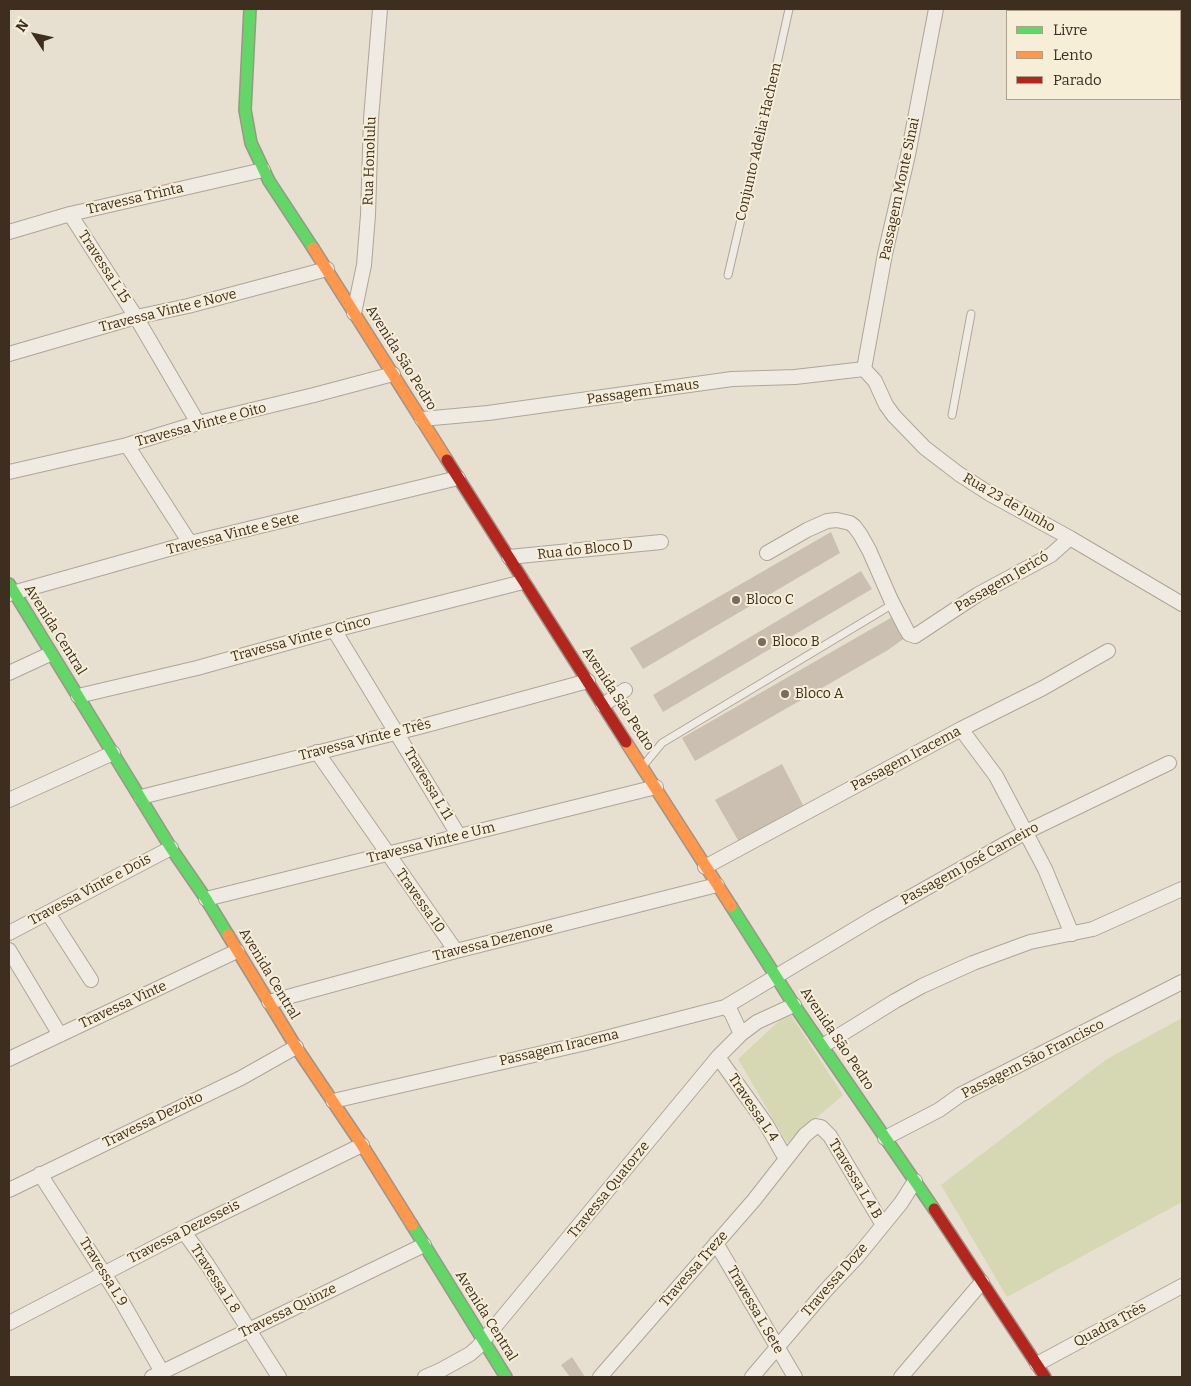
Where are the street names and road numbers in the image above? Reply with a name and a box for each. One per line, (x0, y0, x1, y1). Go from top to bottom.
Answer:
street label: Conjunto Adelia Hachem (733, 61, 785, 223)
street label: Rua Honolulu (360, 116, 380, 206)
street label: Passagem Monte Sinai (877, 116, 923, 262)
street label: Travessa Trinta (85, 180, 185, 218)
street label: Travessa L 15 (74, 228, 134, 306)
street label: Travessa Vinte e Nove (98, 286, 238, 336)
street label: Avenida São Pedro (362, 303, 440, 413)
street label: Passagem Emaus (586, 376, 700, 408)
street label: Travessa Vinte e Oito (134, 399, 268, 451)
street label: Rua 23 de Junho (960, 470, 1058, 536)
street label: Travessa Vinte e Sete (165, 509, 301, 559)
street label: Rua do Bloco D (536, 537, 634, 563)
street label: Passagem Jericó (952, 548, 1052, 616)
street label: Avenida Central (21, 582, 89, 678)
street label: Travessa Vinte e Cinco (229, 612, 373, 666)
street label: Avenida São Pedro (578, 644, 658, 754)
street label: Travessa Vinte e Três (297, 715, 433, 765)
street label: Passagem Iracema (848, 723, 964, 795)
street label: Travessa L 11 (400, 745, 456, 823)
street label: Travessa Vinte e Um (365, 819, 497, 867)
street label: Passagem José Carneiro (898, 819, 1042, 909)
street label: Travessa Vinte e Dois (26, 851, 154, 929)
street label: Travessa 10 (392, 866, 448, 936)
street label: Travessa Dezenove (431, 919, 555, 965)
street label: Avenida Central (235, 925, 303, 1023)
street label: Travessa Vinte (77, 977, 169, 1033)
street label: Avenida São Pedro (796, 984, 878, 1094)
street label: Passagem São Francisco (959, 1016, 1107, 1102)
street label: Passagem Iracema (498, 1026, 620, 1070)
street label: Travessa L 4 (724, 1071, 782, 1145)
street label: Travessa Dezoito (100, 1089, 206, 1151)
street label: Travessa L 4 B (825, 1136, 885, 1222)
street label: Travessa Quatorze (565, 1138, 653, 1242)
street label: Travessa Dezesseis (125, 1196, 243, 1268)
street label: Travessa Treze (656, 1228, 732, 1310)
street label: Travessa L 9 (75, 1234, 131, 1310)
street label: Travessa Doze (799, 1240, 871, 1320)
street label: Travessa L 8 (187, 1242, 243, 1316)
street label: Travessa L Sete (723, 1263, 787, 1357)
street label: Avenida Central (452, 1268, 520, 1364)
street label: Travessa Quinze (237, 1280, 339, 1342)
street label: Quadra Três (1071, 1299, 1149, 1351)

